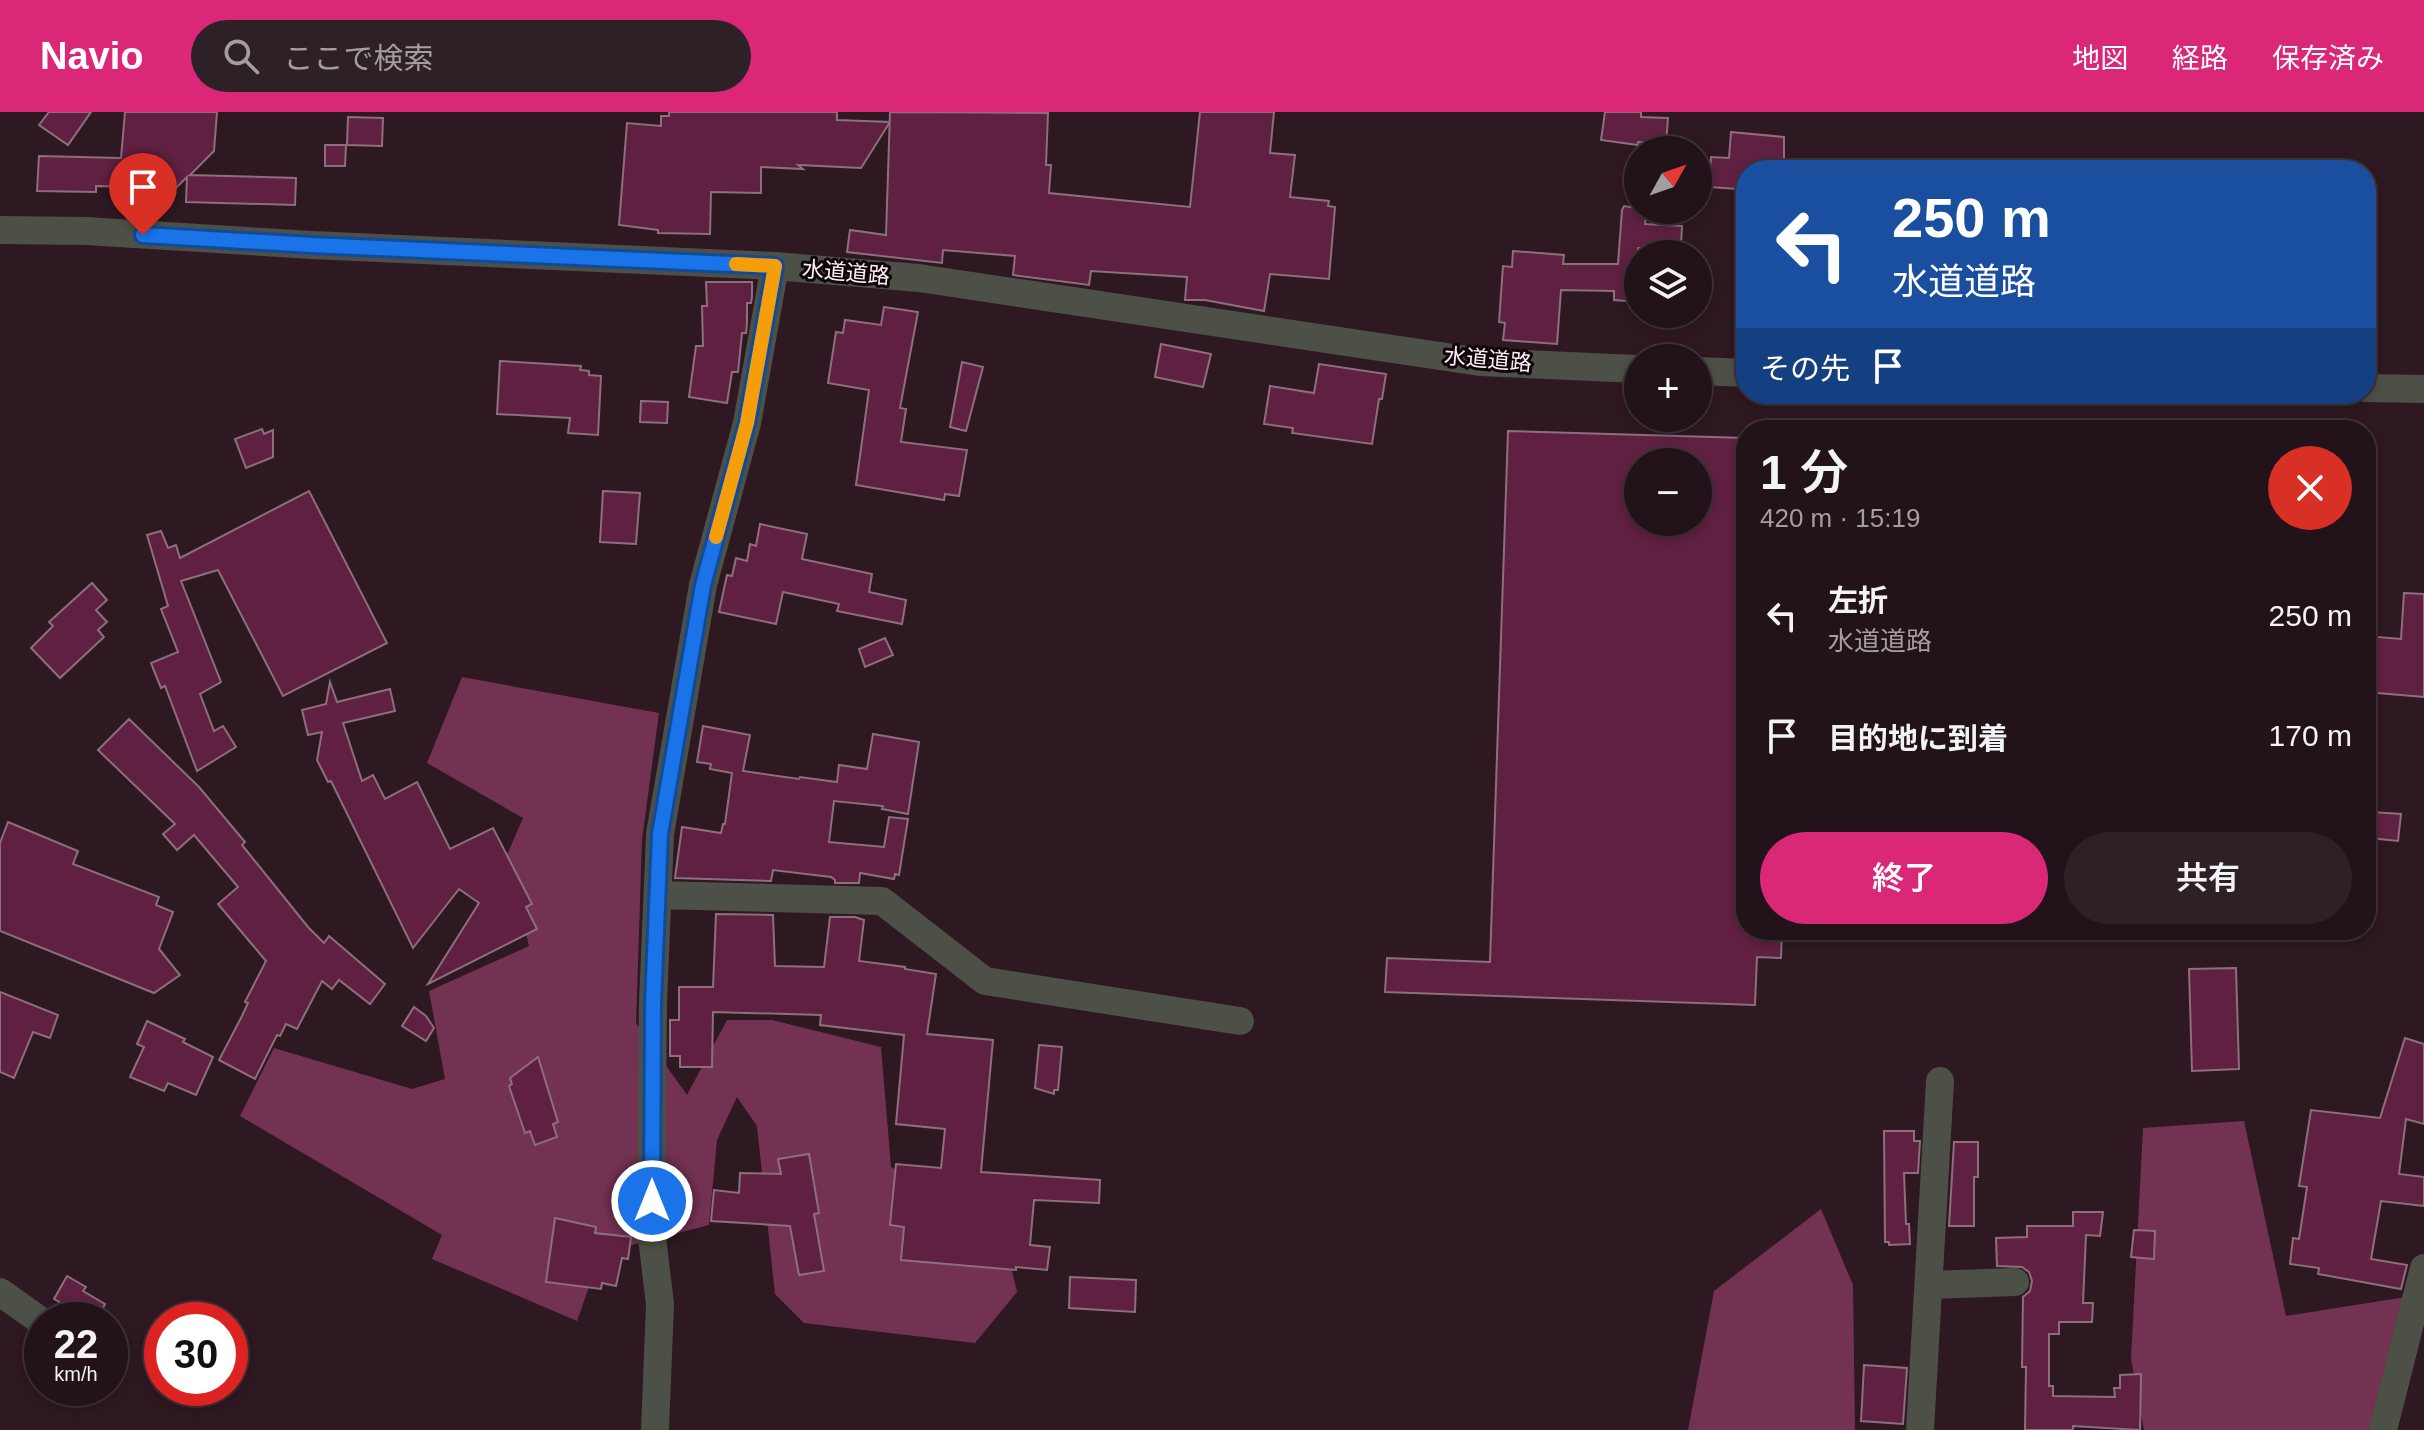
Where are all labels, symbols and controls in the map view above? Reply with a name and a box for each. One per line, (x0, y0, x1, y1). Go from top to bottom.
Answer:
search box (191, 20, 751, 92)
icon: search (219, 34, 263, 78)
text: Navio (40, 35, 143, 77)
text: ここで検索 (283, 42, 433, 75)
text: 地図 (2072, 43, 2128, 74)
text: 経路 (2172, 43, 2228, 74)
text: 保存済み (2272, 43, 2384, 74)
north arrow (1624, 136, 1712, 224)
map controls (1624, 136, 1712, 536)
pin (109, 153, 177, 235)
icon: arrive (121, 165, 165, 209)
text: 250 m (1892, 186, 2051, 249)
icon: left (1760, 192, 1864, 296)
button: layers (1624, 240, 1712, 328)
street label: 水道道路 (801, 256, 891, 289)
text: 水道道路 (1892, 261, 2036, 302)
street label: 水道道路 (1443, 343, 1533, 376)
button: + (1624, 344, 1712, 432)
icon: arrive (1866, 344, 1910, 388)
text: その先 (1760, 352, 1850, 385)
text: 1 分 (1760, 446, 1848, 499)
button: close (2268, 446, 2352, 530)
button: − (1624, 448, 1712, 536)
text: 420 m · 15:19 (1760, 503, 1920, 533)
text: 左折 (1828, 584, 1888, 617)
icon: left (1760, 594, 1804, 638)
text: 250 m (2269, 599, 2352, 632)
text: 水道道路 (1828, 626, 1932, 656)
icon: arrive (1760, 714, 1804, 758)
text: 170 m (2269, 719, 2352, 752)
text: 目的地に到着 (1828, 722, 2008, 755)
button: 終了 (1760, 832, 2048, 924)
button: 共有 (2064, 832, 2352, 924)
position arrow (610, 1159, 694, 1243)
speed limit sign: 30 (144, 1302, 248, 1406)
text: 22 (54, 1322, 98, 1366)
text: km/h (54, 1363, 98, 1385)

